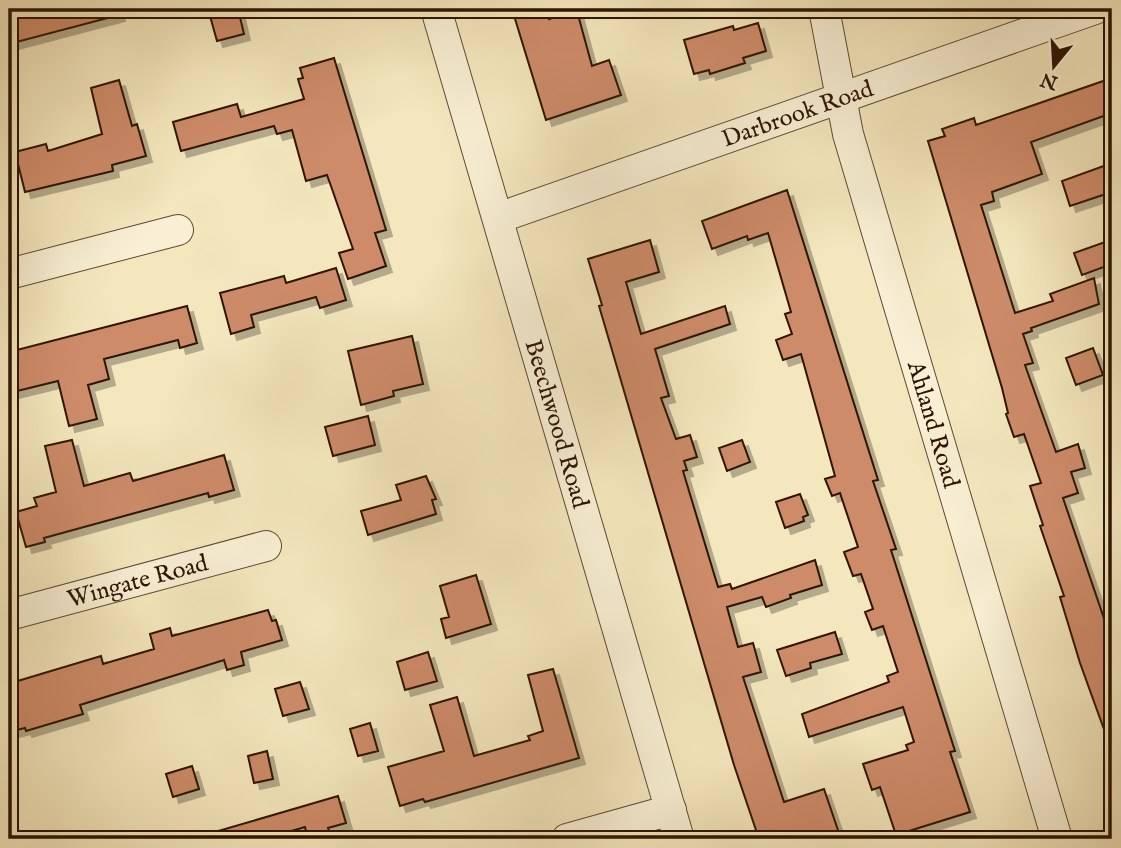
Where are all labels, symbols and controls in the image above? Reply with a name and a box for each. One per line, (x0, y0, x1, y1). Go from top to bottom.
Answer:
north arrow (1020, 32, 1090, 102)
text: N (1037, 66, 1062, 95)
street label: Darbrook Road (718, 74, 878, 155)
street label: Beechwood Road (517, 336, 595, 512)
street label: Ahland Road (899, 356, 966, 492)
street label: Wingate Road (64, 548, 212, 616)

